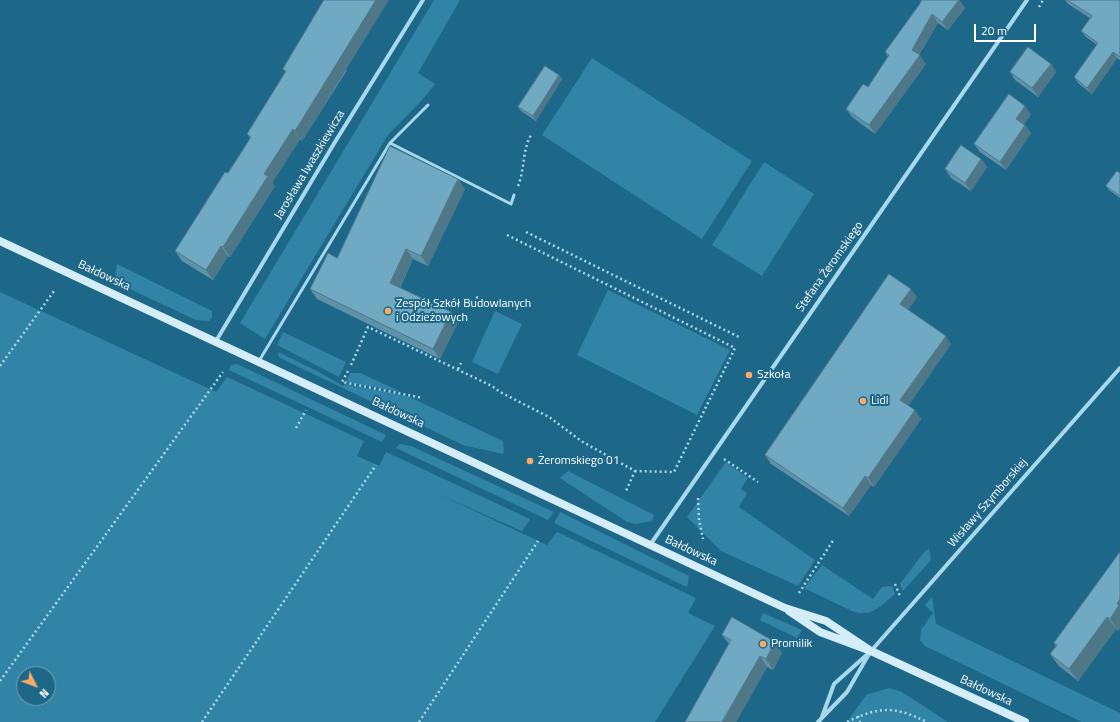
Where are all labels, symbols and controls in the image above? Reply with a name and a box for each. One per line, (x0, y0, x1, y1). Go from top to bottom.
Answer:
scale bar (976, 16, 1038, 42)
text: 20 m (981, 21, 1007, 40)
street label: Jarosława Iwaszkiewicza (272, 108, 348, 222)
street label: Stefana Żeromskiego (793, 219, 867, 315)
street label: Bałdowska (76, 258, 132, 294)
place label: Zespół Szkół Budowlanych i Odzieżowych (396, 297, 531, 325)
marker: Zespół Szkół Budowlanych i Odzieżowych (383, 306, 393, 316)
place label: Szkoła (757, 368, 791, 382)
marker: Szkoła (744, 370, 754, 380)
place label: Lidl (871, 394, 888, 408)
street label: Bałdowska (370, 395, 426, 431)
marker: Lidl (858, 396, 868, 406)
place label: Żeromskiego 01 (538, 454, 619, 468)
marker: Żeromskiego 01 (525, 456, 535, 466)
street label: Wisławy Szymborskiej (945, 456, 1031, 550)
street label: Bałdowska (663, 533, 719, 569)
place label: Promilik (771, 637, 812, 651)
marker: Promilik (758, 639, 768, 649)
north arrow (16, 666, 56, 706)
street label: Bałdowska (958, 673, 1014, 709)
text: N (36, 685, 53, 702)

